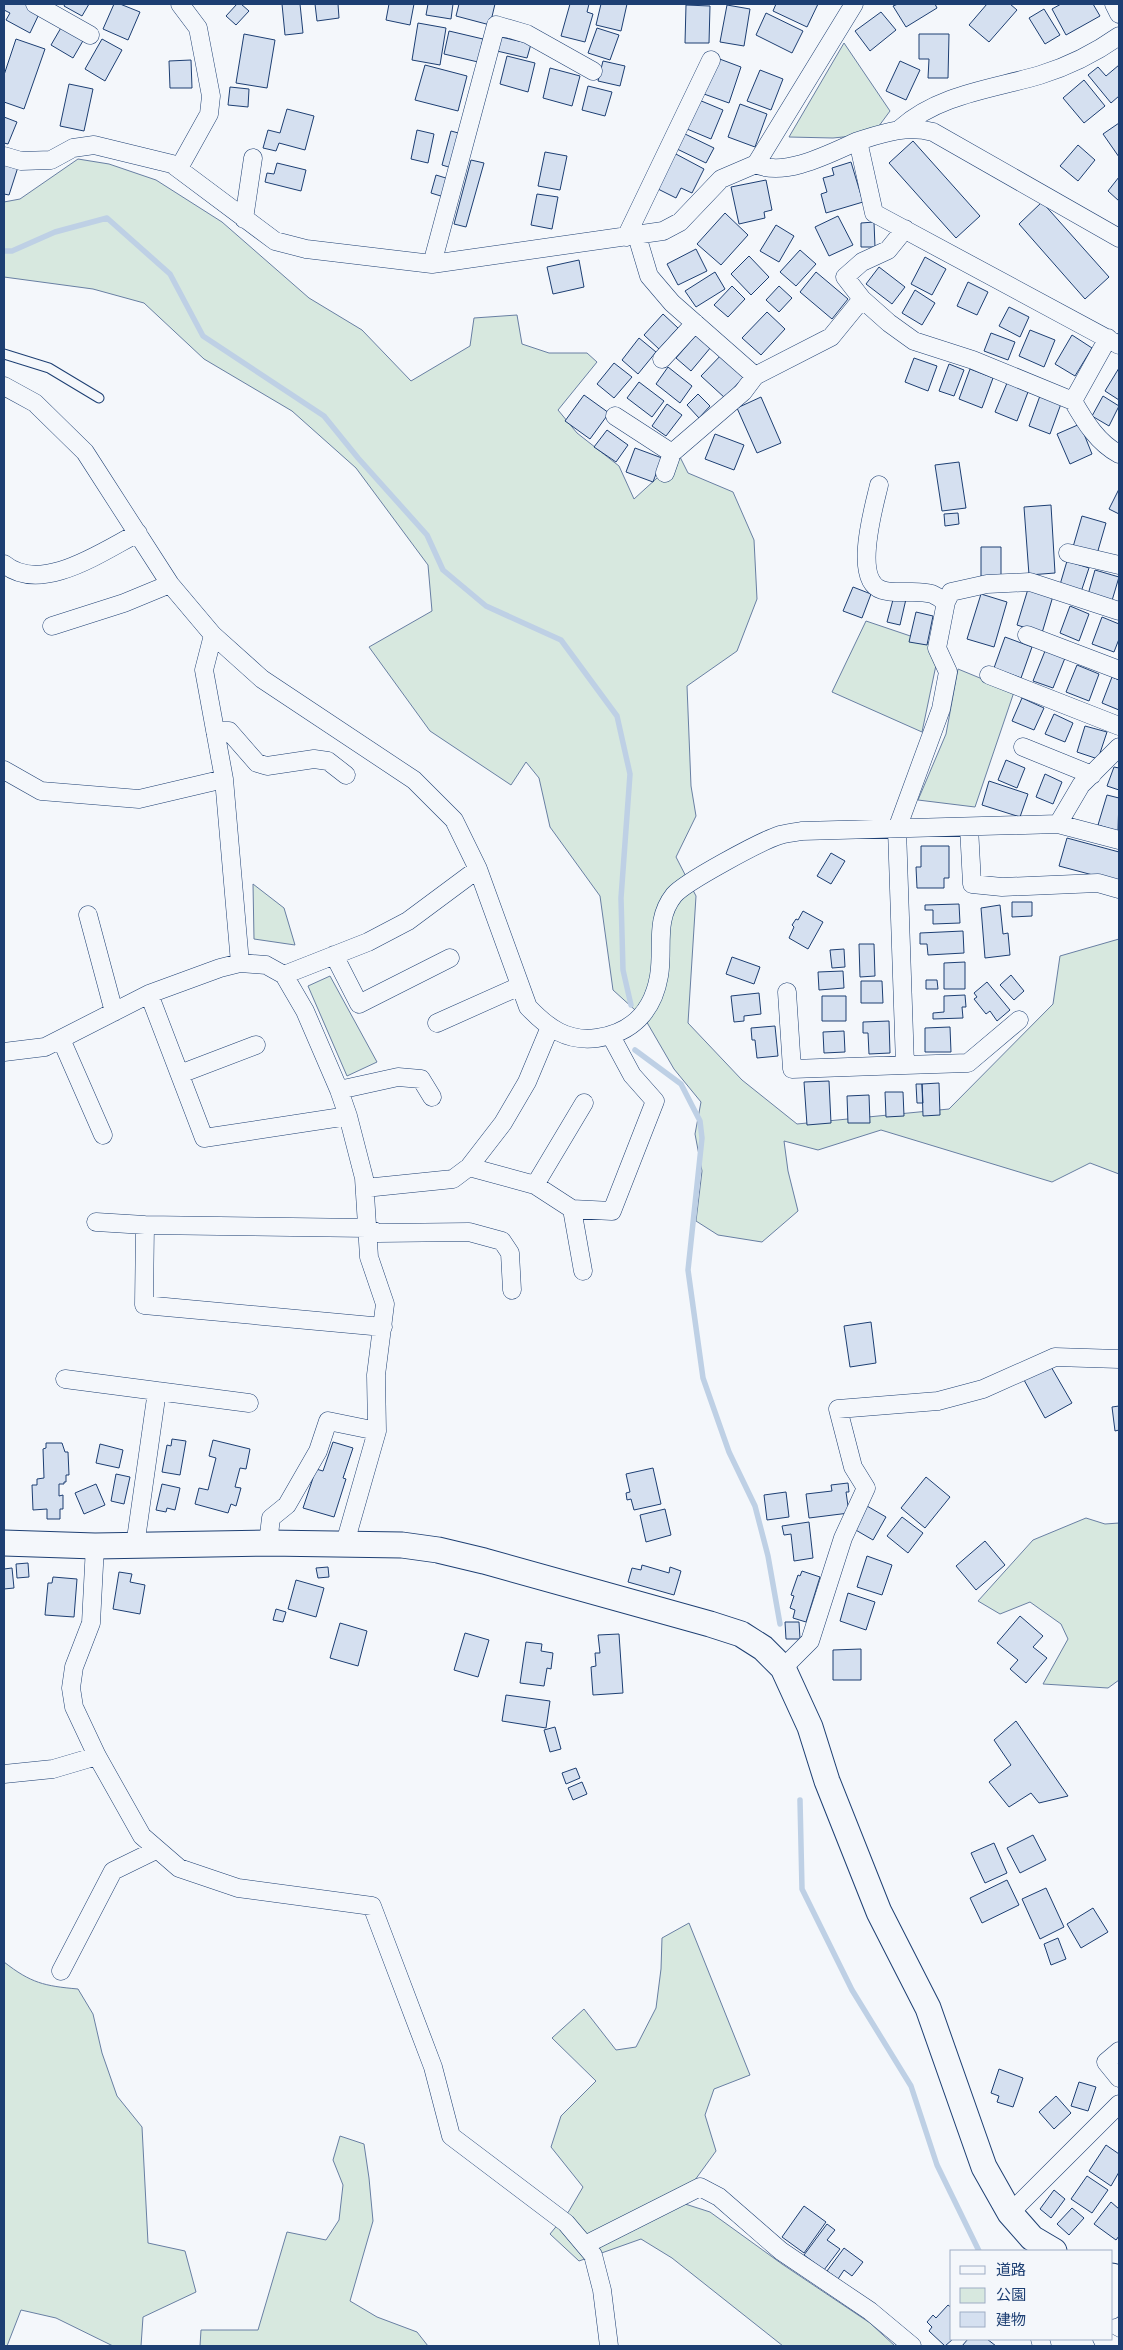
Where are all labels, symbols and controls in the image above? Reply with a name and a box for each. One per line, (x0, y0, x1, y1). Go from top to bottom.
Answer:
legend (950, 2250, 1113, 2340)
text: 道路 (996, 2262, 1026, 2278)
text: 公園 (996, 2287, 1026, 2303)
text: 建物 (996, 2312, 1026, 2328)

